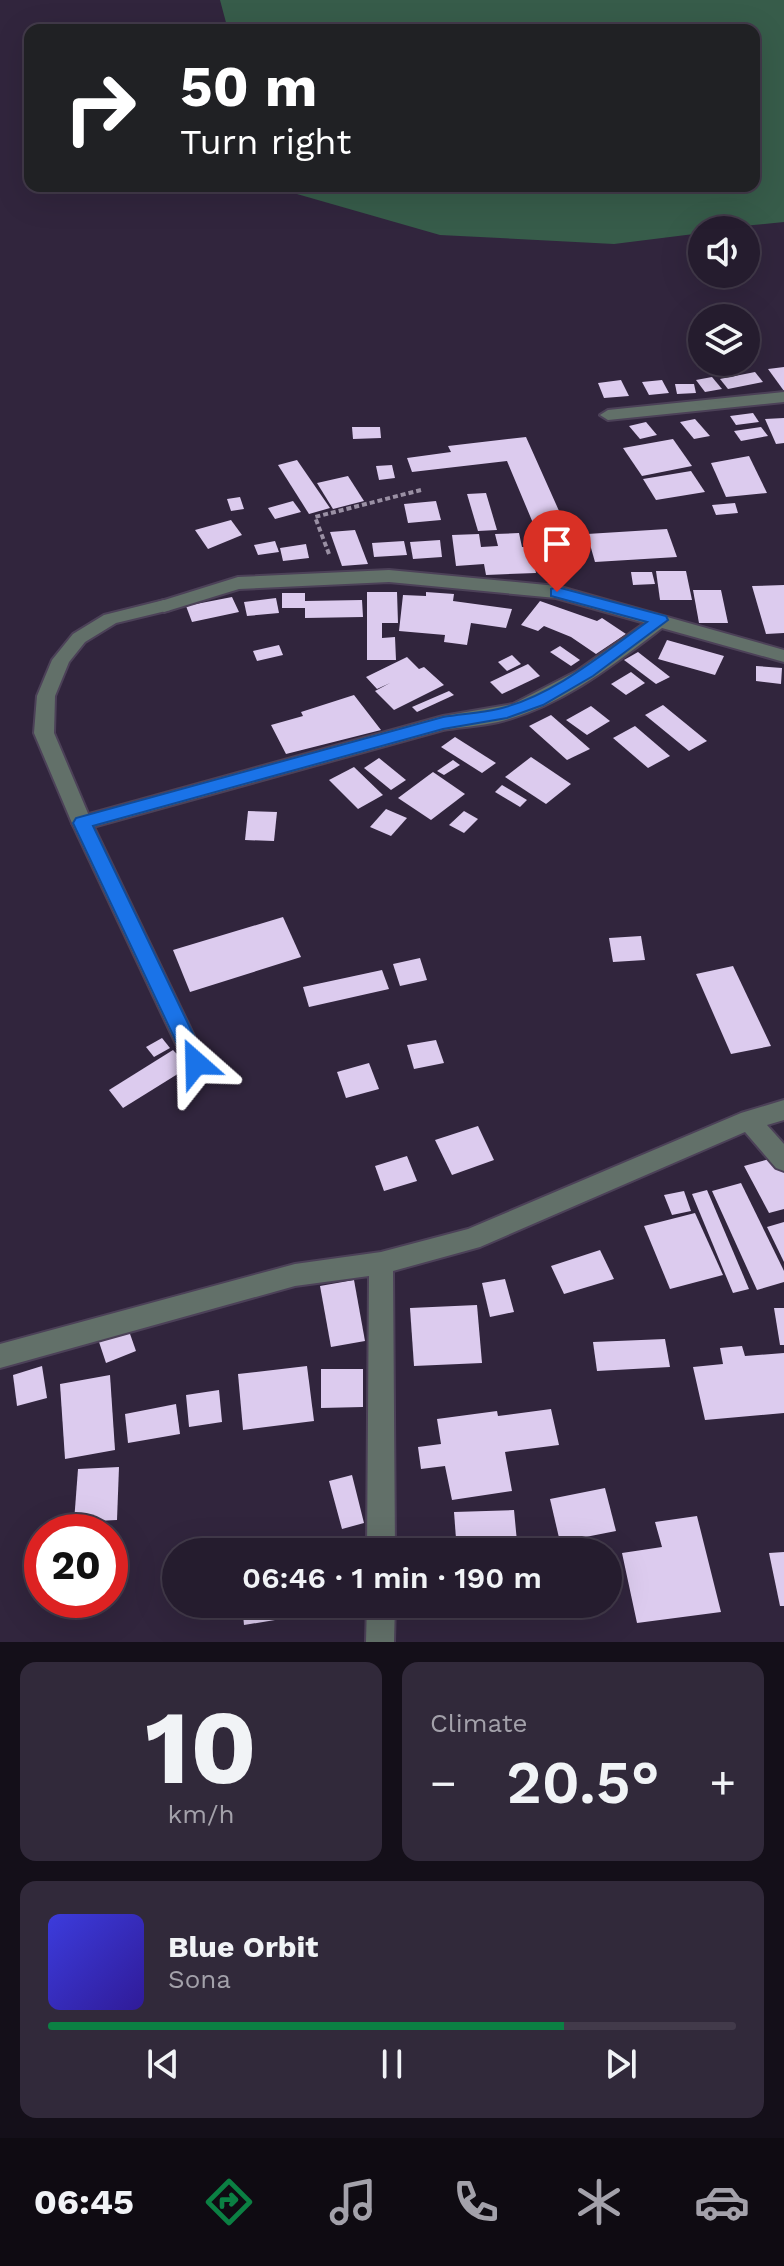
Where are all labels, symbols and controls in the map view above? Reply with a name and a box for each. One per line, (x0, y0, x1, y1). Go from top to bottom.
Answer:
text: 50 m (180, 54, 317, 120)
icon: right (48, 56, 152, 160)
text: Turn right (180, 121, 351, 163)
map controls (688, 216, 760, 376)
button: sound (688, 216, 760, 288)
button: layers (688, 304, 760, 376)
pin (523, 510, 591, 592)
icon: arrive (535, 522, 579, 566)
position arrow (154, 1021, 238, 1105)
speed limit sign: 20 (24, 1514, 128, 1618)
text: 06:46 · 1 min · 190 m (242, 1560, 542, 1595)
text: 10 (145, 1686, 257, 1808)
text: Climate (430, 1708, 528, 1738)
text: 20.5° (506, 1747, 660, 1818)
text: − (430, 1757, 457, 1809)
text: + (709, 1757, 736, 1809)
text: km/h (168, 1799, 234, 1829)
text: Blue Orbit (168, 1929, 318, 1964)
text: Sona (168, 1964, 231, 1994)
icon: previous (141, 2042, 185, 2086)
icon: pause (370, 2042, 414, 2086)
icon: next (599, 2042, 643, 2086)
icon: directions (201, 2174, 257, 2230)
icon: music (325, 2174, 381, 2230)
icon: phone (448, 2174, 504, 2230)
icon: climate (571, 2174, 627, 2230)
icon: car (694, 2174, 750, 2230)
text: 06:45 (34, 2181, 134, 2223)

